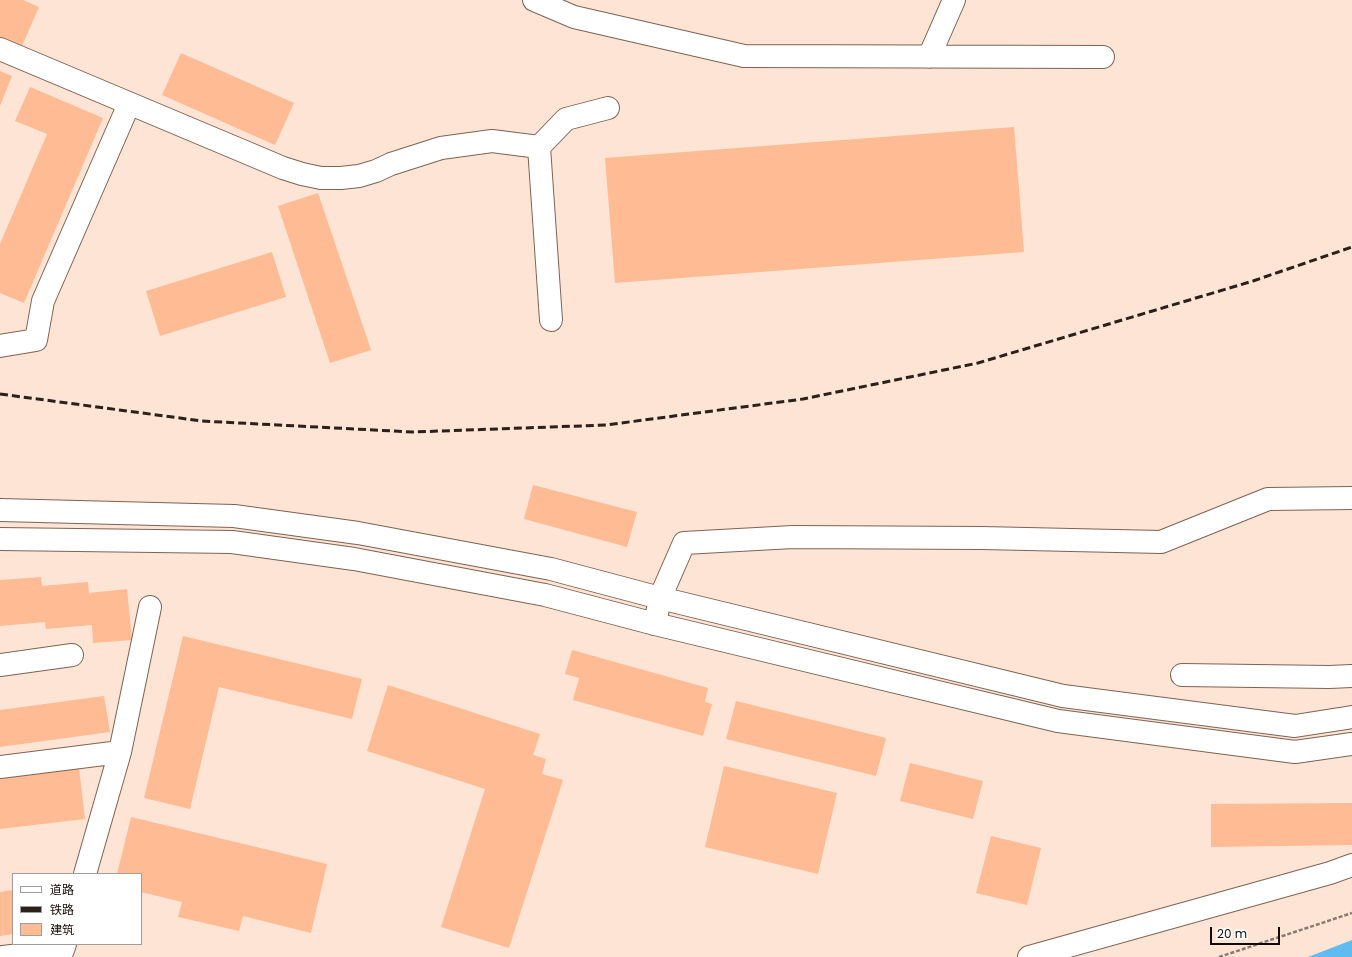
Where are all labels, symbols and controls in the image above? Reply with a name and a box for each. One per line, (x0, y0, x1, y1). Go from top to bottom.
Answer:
legend (12, 873, 142, 945)
text: 道路 (50, 881, 74, 898)
text: 铁路 (50, 901, 74, 918)
scale bar (1212, 919, 1282, 945)
text: 建筑 (50, 921, 74, 938)
text: 20 m (1217, 925, 1247, 942)

